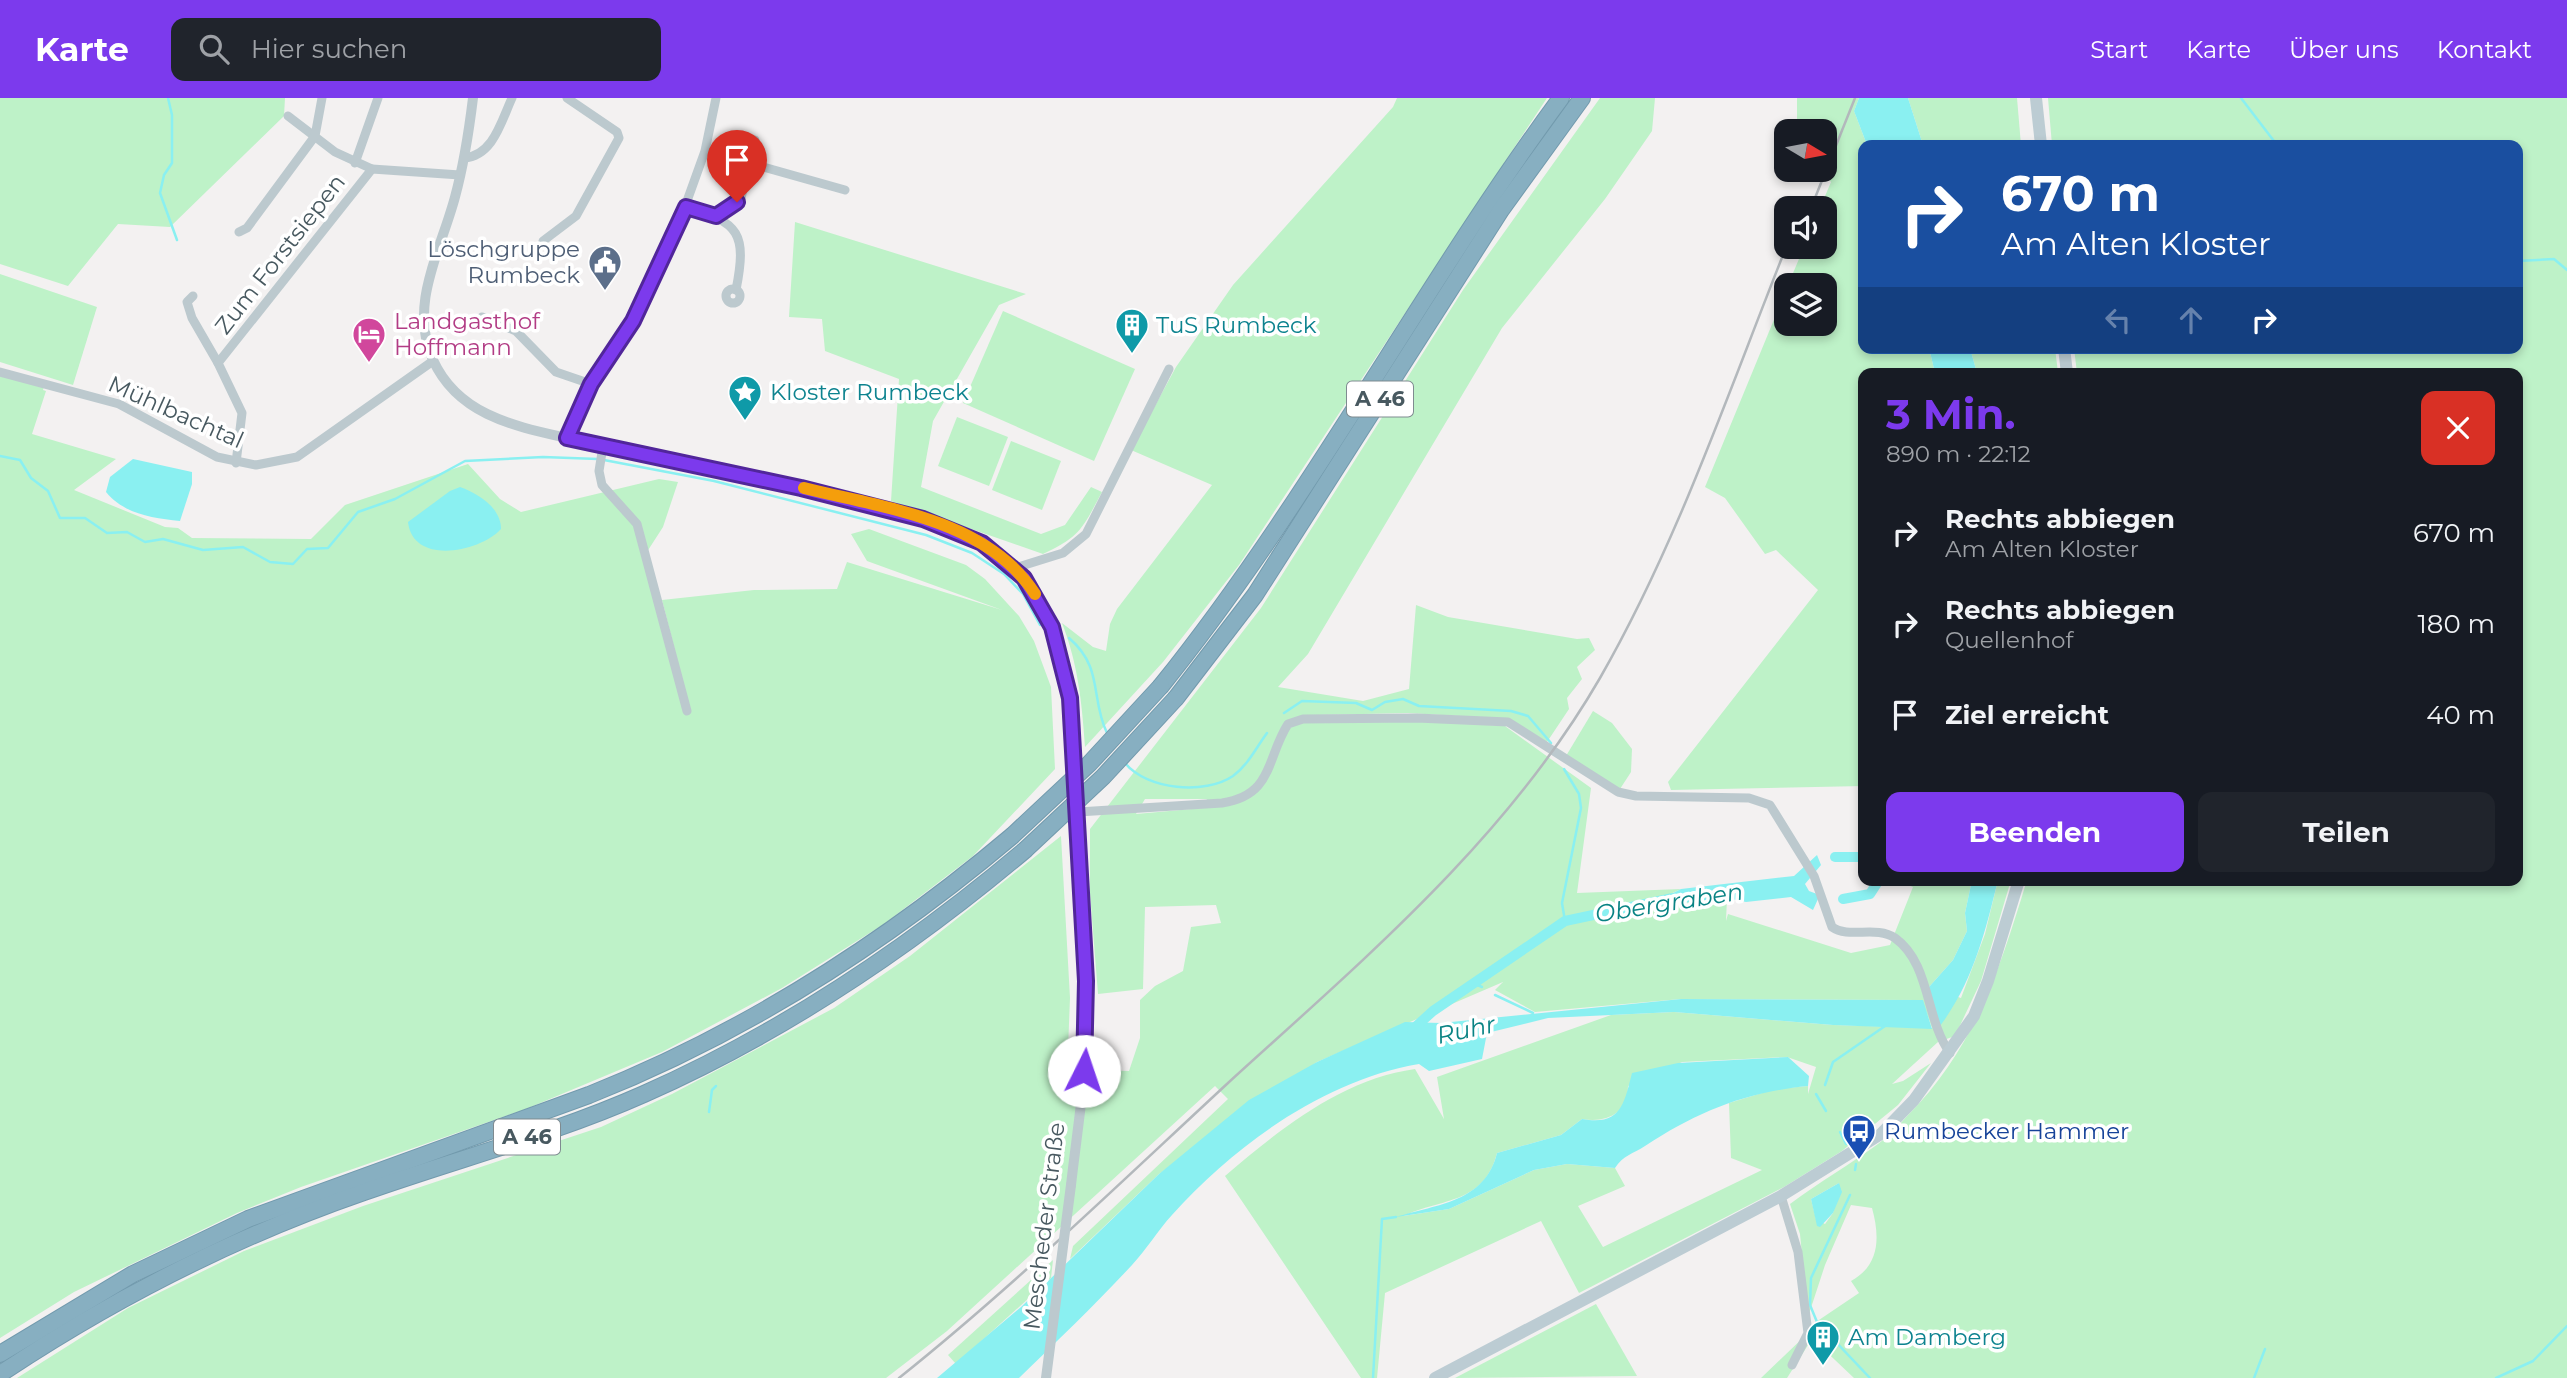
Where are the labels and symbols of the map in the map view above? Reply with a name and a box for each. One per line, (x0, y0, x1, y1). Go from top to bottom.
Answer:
north arrow (1774, 119, 1838, 182)
pin (707, 130, 767, 202)
street label: Zum Forstsiepen (209, 168, 351, 340)
place label: Löschgruppe Rumbeck (427, 235, 580, 289)
public building icon: Löschgruppe Rumbeck (586, 243, 624, 292)
building icon: TuS Rumbeck (1113, 306, 1151, 355)
place label: Landgasthof Hoffmann (394, 307, 541, 361)
place label: TuS Rumbeck (1156, 311, 1317, 339)
hotel icon: Landgasthof Hoffmann (350, 315, 388, 364)
street label: Mühlbachtal (104, 370, 248, 454)
place icon: Kloster Rumbeck (726, 373, 764, 422)
place label: Kloster Rumbeck (770, 378, 969, 406)
road number: A 46 (1347, 382, 1413, 416)
water label: Obergraben (1593, 877, 1745, 929)
water label: Ruhr (1434, 1009, 1499, 1050)
position arrow (1047, 1034, 1121, 1108)
bus stop icon: Rumbecker Hammer (1840, 1112, 1878, 1161)
place label: Rumbecker Hammer (1884, 1117, 2129, 1145)
road number: A 46 (494, 1119, 560, 1154)
street label: Mescheder Straße (1017, 1121, 1071, 1331)
building icon: Am Damberg (1804, 1318, 1842, 1367)
place label: Am Damberg (1848, 1323, 2006, 1351)

